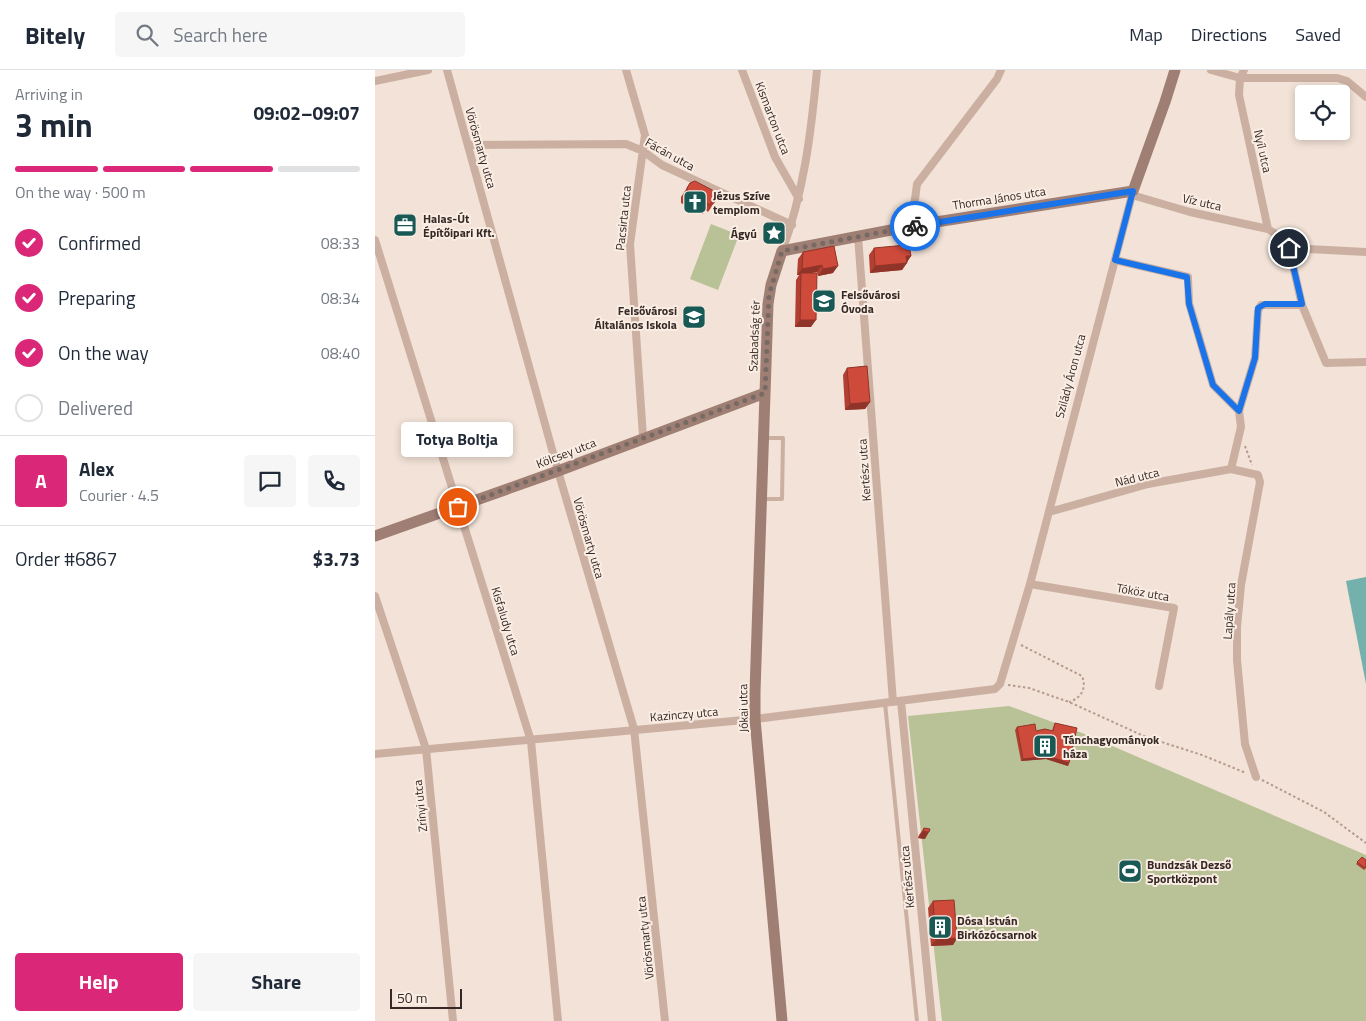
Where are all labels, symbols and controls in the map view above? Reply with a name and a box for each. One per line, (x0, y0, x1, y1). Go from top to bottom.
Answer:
search box (115, 12, 465, 57)
text: Bitely (25, 17, 85, 53)
text: Search here (173, 20, 268, 49)
icon: search (133, 21, 161, 49)
text: Map (1129, 21, 1163, 48)
text: Directions (1191, 21, 1267, 48)
text: Saved (1295, 21, 1341, 48)
street label: Kismarton utca (750, 79, 796, 157)
text: Arriving in (15, 82, 83, 106)
map controls (1295, 85, 1350, 140)
button: locate (1295, 85, 1350, 140)
text: 09:02–09:07 (253, 98, 360, 127)
text: 3 min (15, 101, 93, 149)
street label: Vörösmarty utca (460, 105, 502, 191)
street label: Nyíl utca (1249, 127, 1277, 175)
street label: Fácán utca (642, 133, 698, 175)
text: On the way · 500 m (15, 180, 146, 204)
street label: Thorma János utca (951, 181, 1047, 215)
street label: Pacsirta utca (610, 185, 636, 251)
place label: Jézus Szíve templom (713, 186, 770, 219)
street label: Víz utca (1181, 188, 1223, 216)
church icon: Jézus Szíve templom (682, 189, 708, 215)
courier (890, 201, 940, 251)
place label: Halas-Út Építőipari Kft. (423, 209, 495, 242)
office icon: Halas-Út Építőipari Kft. (392, 212, 418, 238)
icon: bike (901, 212, 929, 240)
place icon: Ágyú (761, 220, 787, 246)
place label: Ágyú (731, 224, 757, 243)
pin (1268, 227, 1310, 269)
text: Confirmed (58, 228, 141, 257)
icon: check (15, 229, 43, 257)
text: 08:33 (321, 231, 360, 255)
icon: home (1275, 234, 1303, 262)
text: Preparing (58, 283, 135, 312)
icon: check (15, 284, 43, 312)
place label: Felsővárosi Óvoda (841, 285, 900, 318)
text: 08:34 (321, 286, 360, 310)
school or university icon: Felsővárosi Óvoda (811, 288, 837, 314)
street label: Szabadság tér (743, 300, 765, 372)
place label: Felsővárosi Általános Iskola (594, 301, 677, 334)
school or university icon: Felsővárosi Általános Iskola (681, 304, 707, 330)
street label: Szilády Áron utca (1050, 332, 1090, 420)
text: On the way (58, 338, 149, 367)
icon: check (15, 339, 43, 367)
text: 08:40 (321, 341, 360, 365)
text: Delivered (58, 393, 133, 422)
callout: Totya Boltja (402, 422, 514, 457)
text: Totya Boltja (416, 427, 498, 451)
street label: Kölcsey utca (533, 433, 599, 473)
street label: Kertész utca (852, 438, 876, 502)
text: Alex (79, 454, 114, 483)
button: chat (244, 455, 296, 507)
button: phone (308, 455, 360, 507)
street label: Nád utca (1113, 462, 1161, 492)
text: A (35, 466, 47, 495)
text: Courier · 4.5 (79, 483, 159, 507)
pin (437, 486, 479, 528)
icon: bag (444, 493, 472, 521)
street label: Vörösmarty utca (568, 495, 610, 581)
text: Order #6867 (15, 544, 117, 573)
text: $3.73 (313, 544, 360, 573)
street label: Tóköz utca (1115, 578, 1171, 606)
street label: Lapály utca (1218, 582, 1240, 640)
street label: Kisfaludy utca (487, 584, 525, 658)
street label: Jókai utca (733, 684, 753, 732)
street label: Kazinczy utca (649, 702, 719, 726)
place label: Tánchagyományok háza (1063, 730, 1160, 763)
building icon: Tánchagyományok háza (1032, 733, 1058, 759)
street label: Zrínyi utca (408, 779, 432, 833)
street label: Kertész utca (895, 845, 919, 909)
place label: Bundzsák Dezső Sportközpont (1147, 855, 1232, 888)
sports icon: Bundzsák Dezső Sportközpont (1117, 858, 1143, 884)
street label: Vörösmarty utca (631, 895, 659, 981)
place label: Dósa István Birkózócsarnok (957, 911, 1038, 944)
building icon: Dósa István Birkózócsarnok (927, 914, 953, 940)
button: Help (15, 953, 183, 1011)
button: Share (193, 953, 360, 1011)
scale bar (390, 986, 463, 1009)
text: 50 m (397, 987, 427, 1008)

